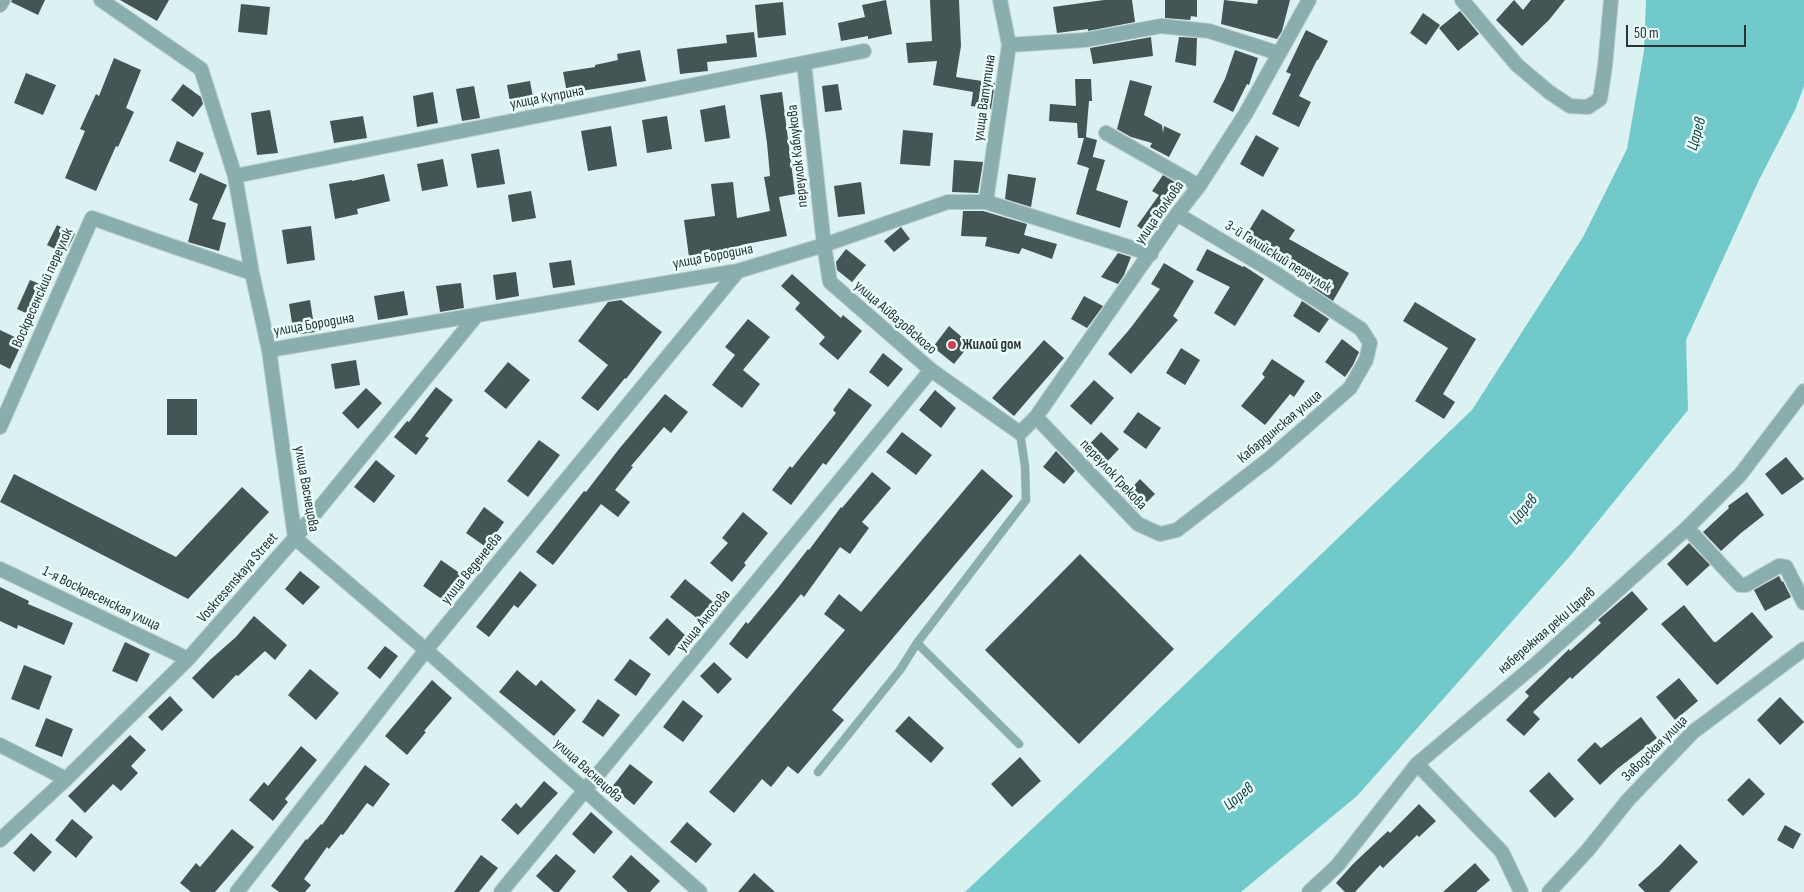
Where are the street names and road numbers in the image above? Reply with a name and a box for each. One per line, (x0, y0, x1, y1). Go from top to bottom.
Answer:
street label: улица Ватутина (970, 53, 1000, 143)
street label: улица Куприна (509, 82, 585, 114)
street label: переулок Каблукова (784, 104, 812, 208)
street label: улица Волкова (1132, 178, 1188, 248)
street label: 3-й Галийский переулок (1221, 217, 1335, 297)
street label: Воскресенский переулок (9, 225, 77, 351)
street label: улица Бородина (671, 240, 755, 274)
street label: улица Айвазовского (850, 277, 940, 359)
street label: улица Бородина (272, 309, 356, 341)
street label: Кабардинская улица (1234, 387, 1326, 467)
street label: переулок Грекова (1076, 436, 1150, 514)
street label: улица Васнецова (290, 445, 322, 533)
street label: Voskresenskaya Street (194, 529, 282, 627)
street label: улица Веденеева (438, 530, 506, 608)
street label: 1-я Воскресенская улица (39, 563, 163, 635)
street label: набережная реки Царев (1495, 584, 1599, 678)
street label: улица Аносова (673, 586, 735, 656)
street label: Заводская улица (1618, 712, 1692, 786)
street label: улица Васнецова (550, 735, 626, 807)

